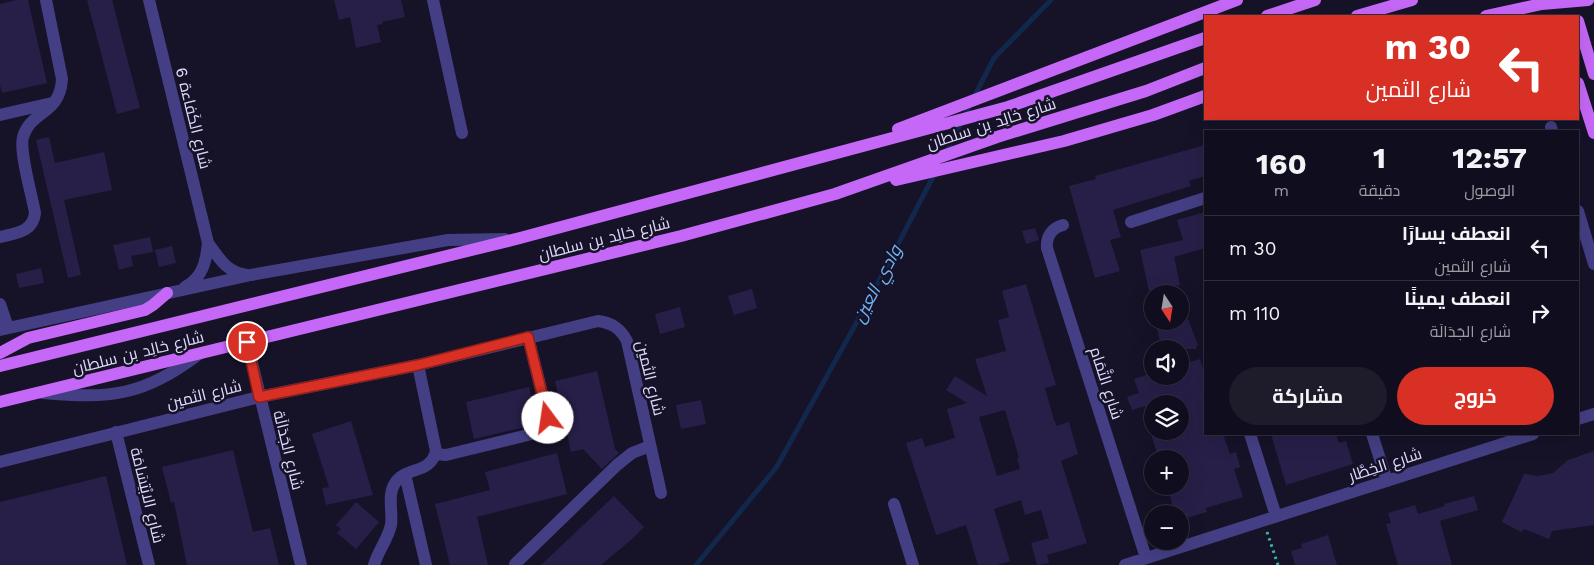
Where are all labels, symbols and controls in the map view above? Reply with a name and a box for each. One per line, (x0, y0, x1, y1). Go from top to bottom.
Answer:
text: 30 m (1385, 26, 1471, 68)
icon: left (1489, 35, 1554, 100)
street label: شارع الكَفاءة 6 (170, 65, 215, 171)
text: شارع الثمين (1366, 77, 1471, 102)
street label: شارع خالِد بن سلطان (924, 94, 1059, 155)
text: 1 (1373, 140, 1386, 175)
text: 12:57 (1452, 140, 1527, 175)
text: 160 (1256, 146, 1307, 181)
text: m (1274, 181, 1289, 200)
text: دقيقة (1359, 181, 1400, 200)
text: الوصول (1464, 181, 1515, 200)
street label: شارع خالِد بن سلطان (536, 213, 672, 266)
text: انعطف يسارًا (1402, 222, 1511, 245)
icon: left (1526, 234, 1554, 262)
text: 30 m (1229, 237, 1277, 260)
water label: وادي العين (847, 240, 910, 328)
text: شارع الثمين (1434, 257, 1511, 276)
north arrow (1144, 285, 1189, 330)
map controls (1144, 285, 1189, 550)
text: انعطف يمينًا (1404, 287, 1511, 310)
icon: right (1526, 299, 1554, 327)
text: 110 m (1229, 302, 1280, 325)
pin (226, 321, 268, 363)
text: شارع الجَدَالَة (1430, 322, 1511, 341)
street label: شارع خالِد بن سلطان (70, 327, 206, 380)
icon: arrive (233, 328, 261, 356)
street label: شارع الثمين (630, 339, 669, 418)
button: sound (1144, 340, 1189, 385)
street label: شارع التَّمَام (1084, 344, 1129, 423)
button: مشاركة (1229, 367, 1387, 425)
button: خروج (1397, 367, 1554, 425)
street label: شارع الثمين (165, 376, 244, 415)
position arrow (521, 391, 573, 443)
button: layers (1144, 395, 1189, 440)
street label: شارع الجَدَالَة (268, 408, 308, 492)
street label: شارع الخِطَّار (1345, 444, 1425, 487)
street label: شارع الابْتِسَامَة (124, 445, 169, 545)
button: + (1144, 450, 1189, 495)
button: − (1144, 505, 1189, 550)

